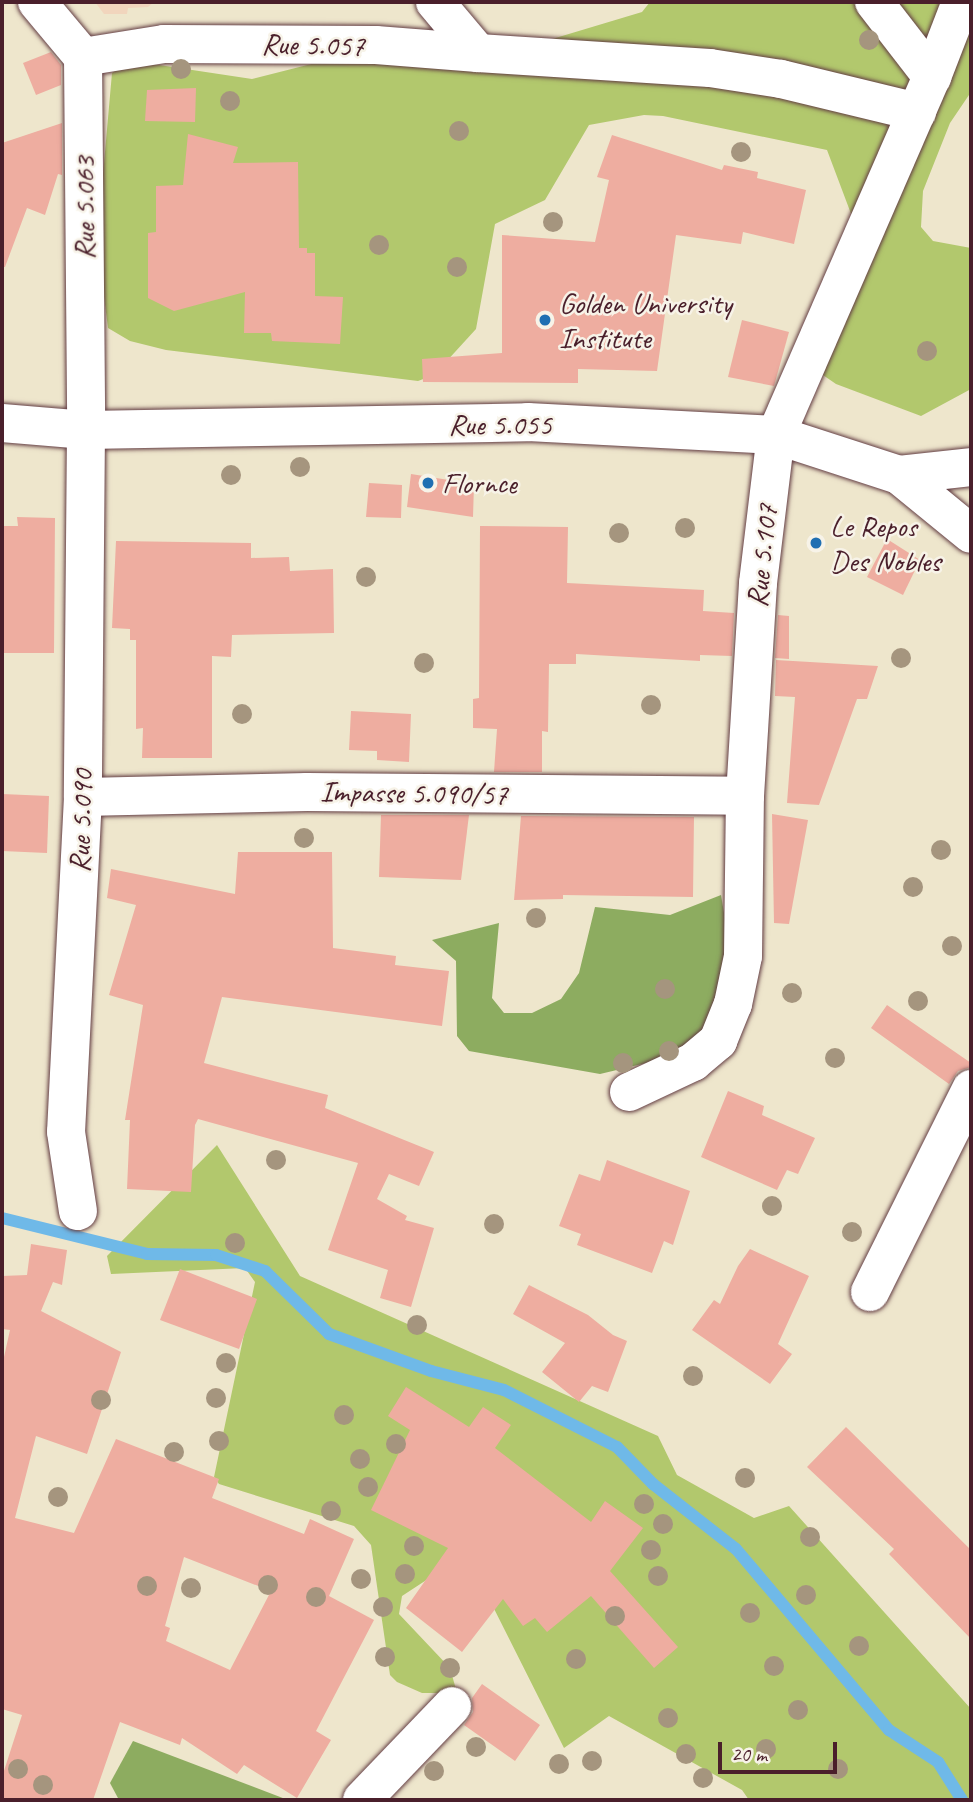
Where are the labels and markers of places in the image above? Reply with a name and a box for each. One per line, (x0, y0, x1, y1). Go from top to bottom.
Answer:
place label: Golden University Institute (559, 285, 732, 356)
marker: Golden University Institute (537, 312, 553, 328)
place label: Flornce (442, 465, 517, 501)
marker: Flornce (420, 475, 436, 491)
place label: Le Repos Des Nobles (830, 508, 942, 578)
marker: Le Repos Des Nobles (808, 535, 824, 551)

